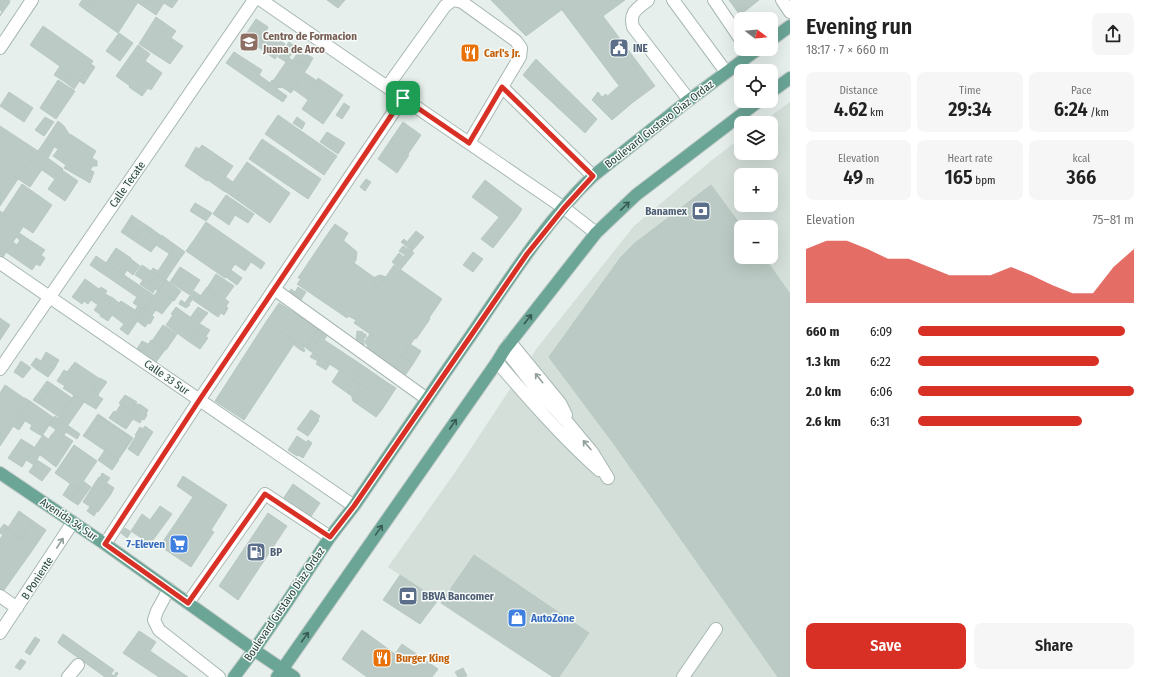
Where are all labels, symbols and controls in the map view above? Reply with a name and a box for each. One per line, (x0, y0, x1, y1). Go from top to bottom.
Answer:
north arrow (734, 12, 778, 56)
map controls (734, 12, 778, 264)
text: Evening run (806, 13, 912, 40)
button: share (1092, 13, 1134, 55)
place label: Centro de Formacion Juana de Arco (262, 30, 357, 56)
school or university icon: Centro de Formacion Juana de Arco (238, 31, 260, 53)
public building icon: INE (608, 37, 630, 59)
restaurant icon: Carl's Jr. (459, 42, 481, 64)
place label: INE (633, 42, 648, 55)
text: 18:17 · 7 × 660 m (806, 42, 889, 57)
place label: Carl's Jr. (484, 47, 521, 60)
button: locate (734, 64, 778, 108)
street label: Boulevard Gustavo Díaz Ordaz (602, 78, 717, 171)
pin (386, 81, 420, 115)
text: Distance (839, 84, 878, 97)
text: Time (959, 84, 981, 97)
text: Pace (1071, 84, 1092, 97)
icon: arrive (392, 87, 414, 109)
text: 4.62 (834, 97, 867, 121)
text: 29:34 (948, 97, 992, 121)
text: 6:24 (1054, 97, 1088, 121)
text: km (867, 106, 884, 119)
text: /km (1088, 106, 1109, 119)
button: layers (734, 116, 778, 160)
text: Elevation (838, 152, 879, 165)
text: Heart rate (947, 152, 993, 165)
text: kcal (1072, 152, 1090, 165)
street label: Calle Tecate (107, 159, 148, 210)
text: 49 (843, 165, 863, 189)
text: 165 (945, 165, 973, 189)
text: 366 (1066, 165, 1096, 189)
button: + (734, 168, 778, 212)
text: m (863, 174, 874, 187)
text: bpm (973, 174, 995, 187)
bank icon: Banamex (690, 200, 712, 222)
one-way arrow (619, 202, 629, 211)
place label: Banamex (645, 205, 688, 218)
text: Elevation (806, 212, 855, 227)
text: 75–81 m (1092, 212, 1134, 227)
button: − (734, 220, 778, 264)
one-way arrow (524, 314, 533, 325)
text: 660 m (806, 324, 839, 339)
text: 6:09 (870, 324, 892, 339)
text: 1.3 km (806, 354, 840, 369)
text: 6:22 (870, 354, 891, 369)
street label: Calle 33 Sur (142, 357, 192, 398)
one-way arrow (535, 373, 544, 384)
text: 2.0 km (806, 384, 841, 399)
text: 6:06 (870, 384, 892, 399)
text: 2.6 km (806, 414, 841, 429)
text: 6:31 (870, 414, 890, 429)
one-way arrow (449, 418, 457, 429)
one-way arrow (582, 440, 591, 450)
street label: Avenida 34 Sur (38, 495, 100, 543)
one-way arrow (375, 525, 383, 536)
supermarket icon: 7-Eleven (168, 533, 190, 555)
one-way arrow (56, 537, 64, 548)
place label: 7-Eleven (126, 538, 165, 551)
fuel station icon: BP (245, 541, 267, 563)
street label: Boulevard Gustavo Díaz Ordaz (241, 544, 328, 664)
place label: BP (270, 546, 282, 559)
street label: B Poniente (19, 554, 56, 602)
bank icon: BBVA Bancomer (397, 585, 419, 607)
place label: BBVA Bancomer (422, 590, 495, 603)
shop icon: AutoZone (506, 607, 528, 629)
place label: AutoZone (530, 612, 575, 625)
button: Save (806, 623, 966, 669)
button: Share (974, 623, 1134, 669)
one-way arrow (301, 632, 309, 643)
restaurant icon: Burger King (371, 647, 393, 669)
place label: Burger King (396, 652, 450, 665)

